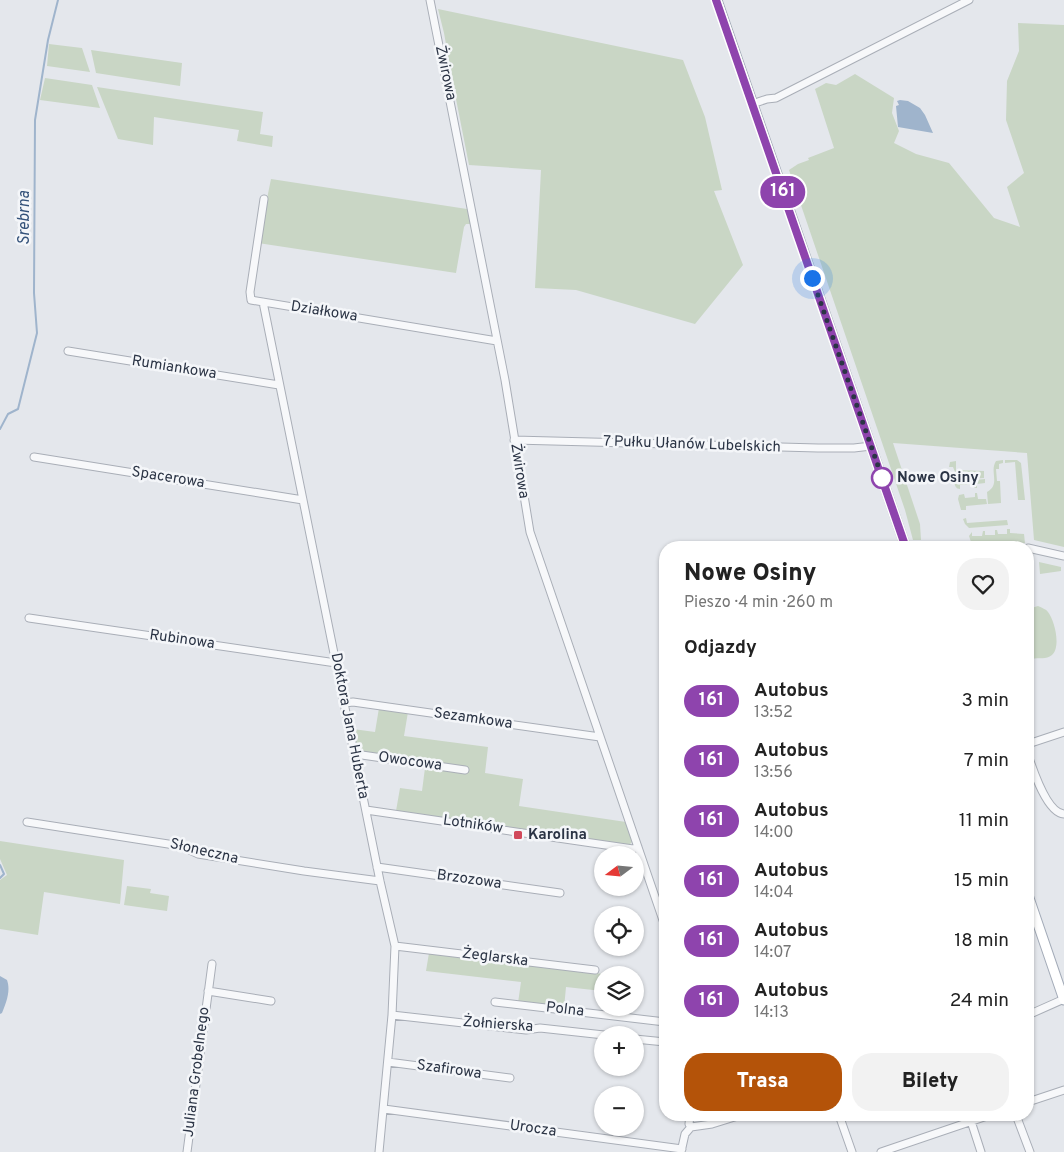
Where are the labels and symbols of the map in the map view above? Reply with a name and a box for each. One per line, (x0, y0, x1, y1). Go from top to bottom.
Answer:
street label: Żwirowa (430, 44, 461, 102)
line badge: 161 (754, 176, 812, 208)
water label: Srebrna (15, 190, 35, 245)
your location (800, 266, 825, 291)
street label: Działkowa (289, 297, 359, 327)
street label: Rumiankowa (130, 352, 218, 384)
street label: 7 Pułku Ułanów Lubelskich (603, 432, 781, 458)
street label: Żwirowa (505, 442, 534, 500)
street label: Spacerowa (130, 463, 206, 493)
marker: Nowe Osiny (871, 467, 893, 489)
place label: Nowe Osiny (897, 469, 979, 488)
street label: Rubinowa (148, 626, 216, 654)
street label: Doktora Jana Huberta (326, 651, 372, 801)
street label: Sezamkowa (432, 704, 514, 734)
street label: Owocowa (377, 748, 443, 776)
street label: Lotników (442, 811, 505, 839)
place label: Karolina (528, 826, 587, 845)
marker: Karolina (512, 829, 524, 841)
street label: Słoneczna (168, 835, 240, 869)
north arrow (594, 846, 644, 896)
street label: Brzozowa (435, 866, 503, 894)
street label: Żeglarska (461, 944, 529, 971)
street label: Polna (545, 998, 585, 1022)
street label: Juliana Grobelnego (180, 1006, 214, 1138)
street label: Żołnierska (462, 1012, 534, 1037)
street label: Szafirowa (415, 1056, 483, 1084)
street label: Urocza (508, 1116, 558, 1142)

